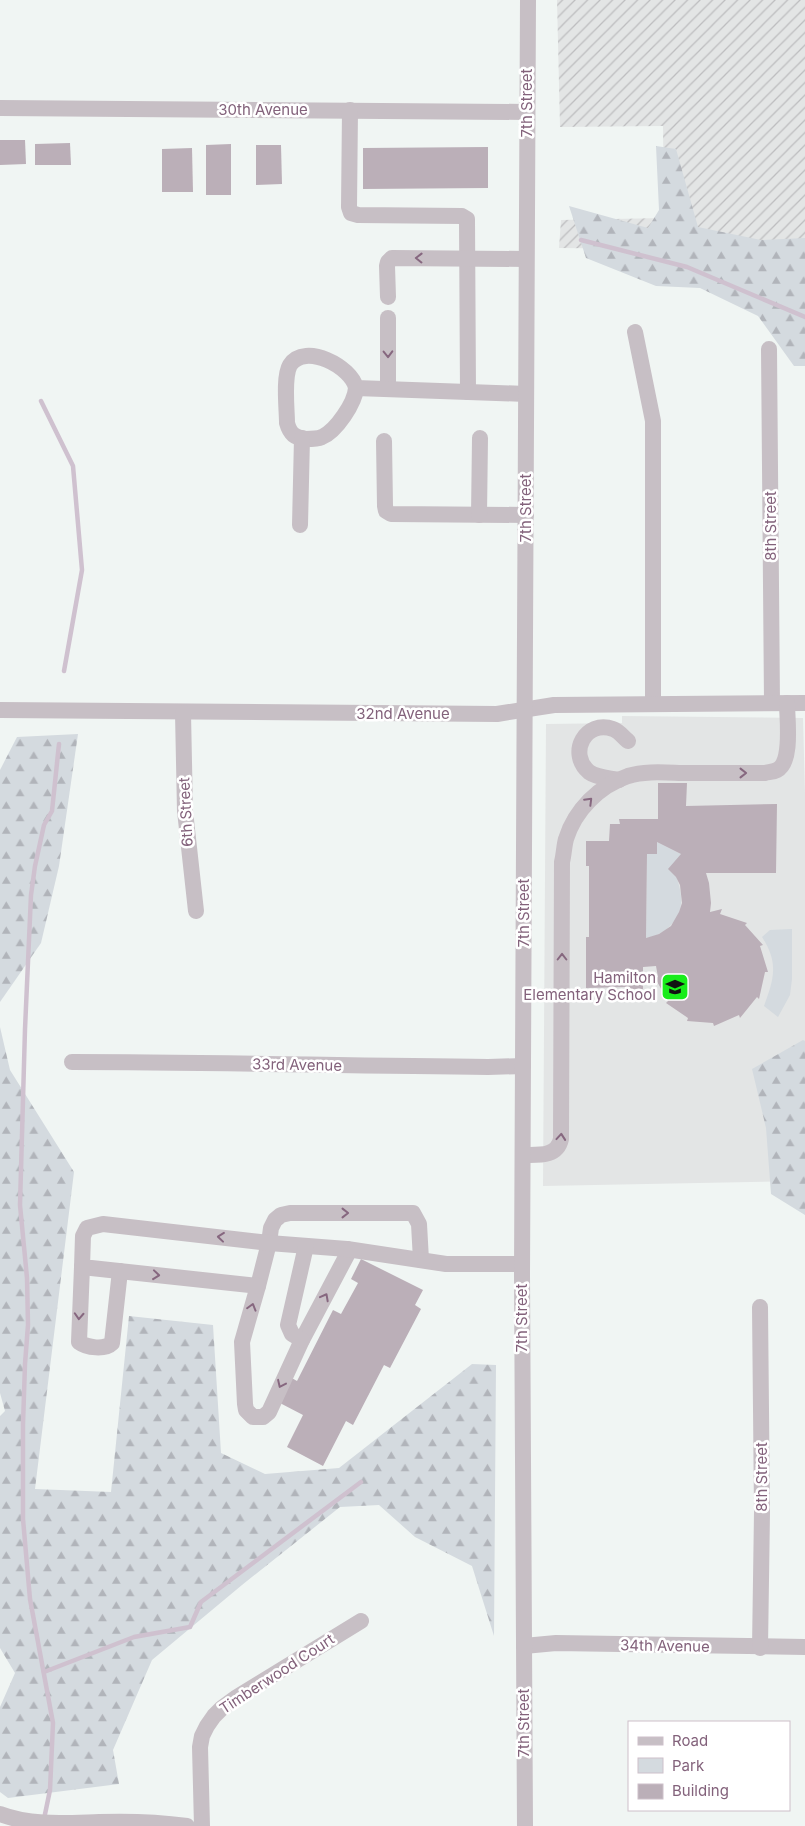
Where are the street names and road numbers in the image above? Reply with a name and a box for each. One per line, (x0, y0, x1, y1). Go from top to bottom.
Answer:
street label: 7th Street (517, 69, 536, 137)
street label: 30th Avenue (218, 100, 308, 119)
street label: 7th Street (516, 474, 535, 542)
street label: 8th Street (761, 491, 780, 561)
street label: 32nd Avenue (356, 704, 450, 723)
street label: 6th Street (174, 777, 197, 847)
street label: 7th Street (514, 879, 533, 947)
street label: 33rd Avenue (252, 1054, 342, 1075)
street label: 7th Street (512, 1284, 531, 1352)
street label: 8th Street (752, 1442, 771, 1512)
street label: Timberwood Court (216, 1629, 338, 1718)
street label: 34th Avenue (620, 1635, 710, 1656)
street label: 7th Street (514, 1689, 533, 1757)

